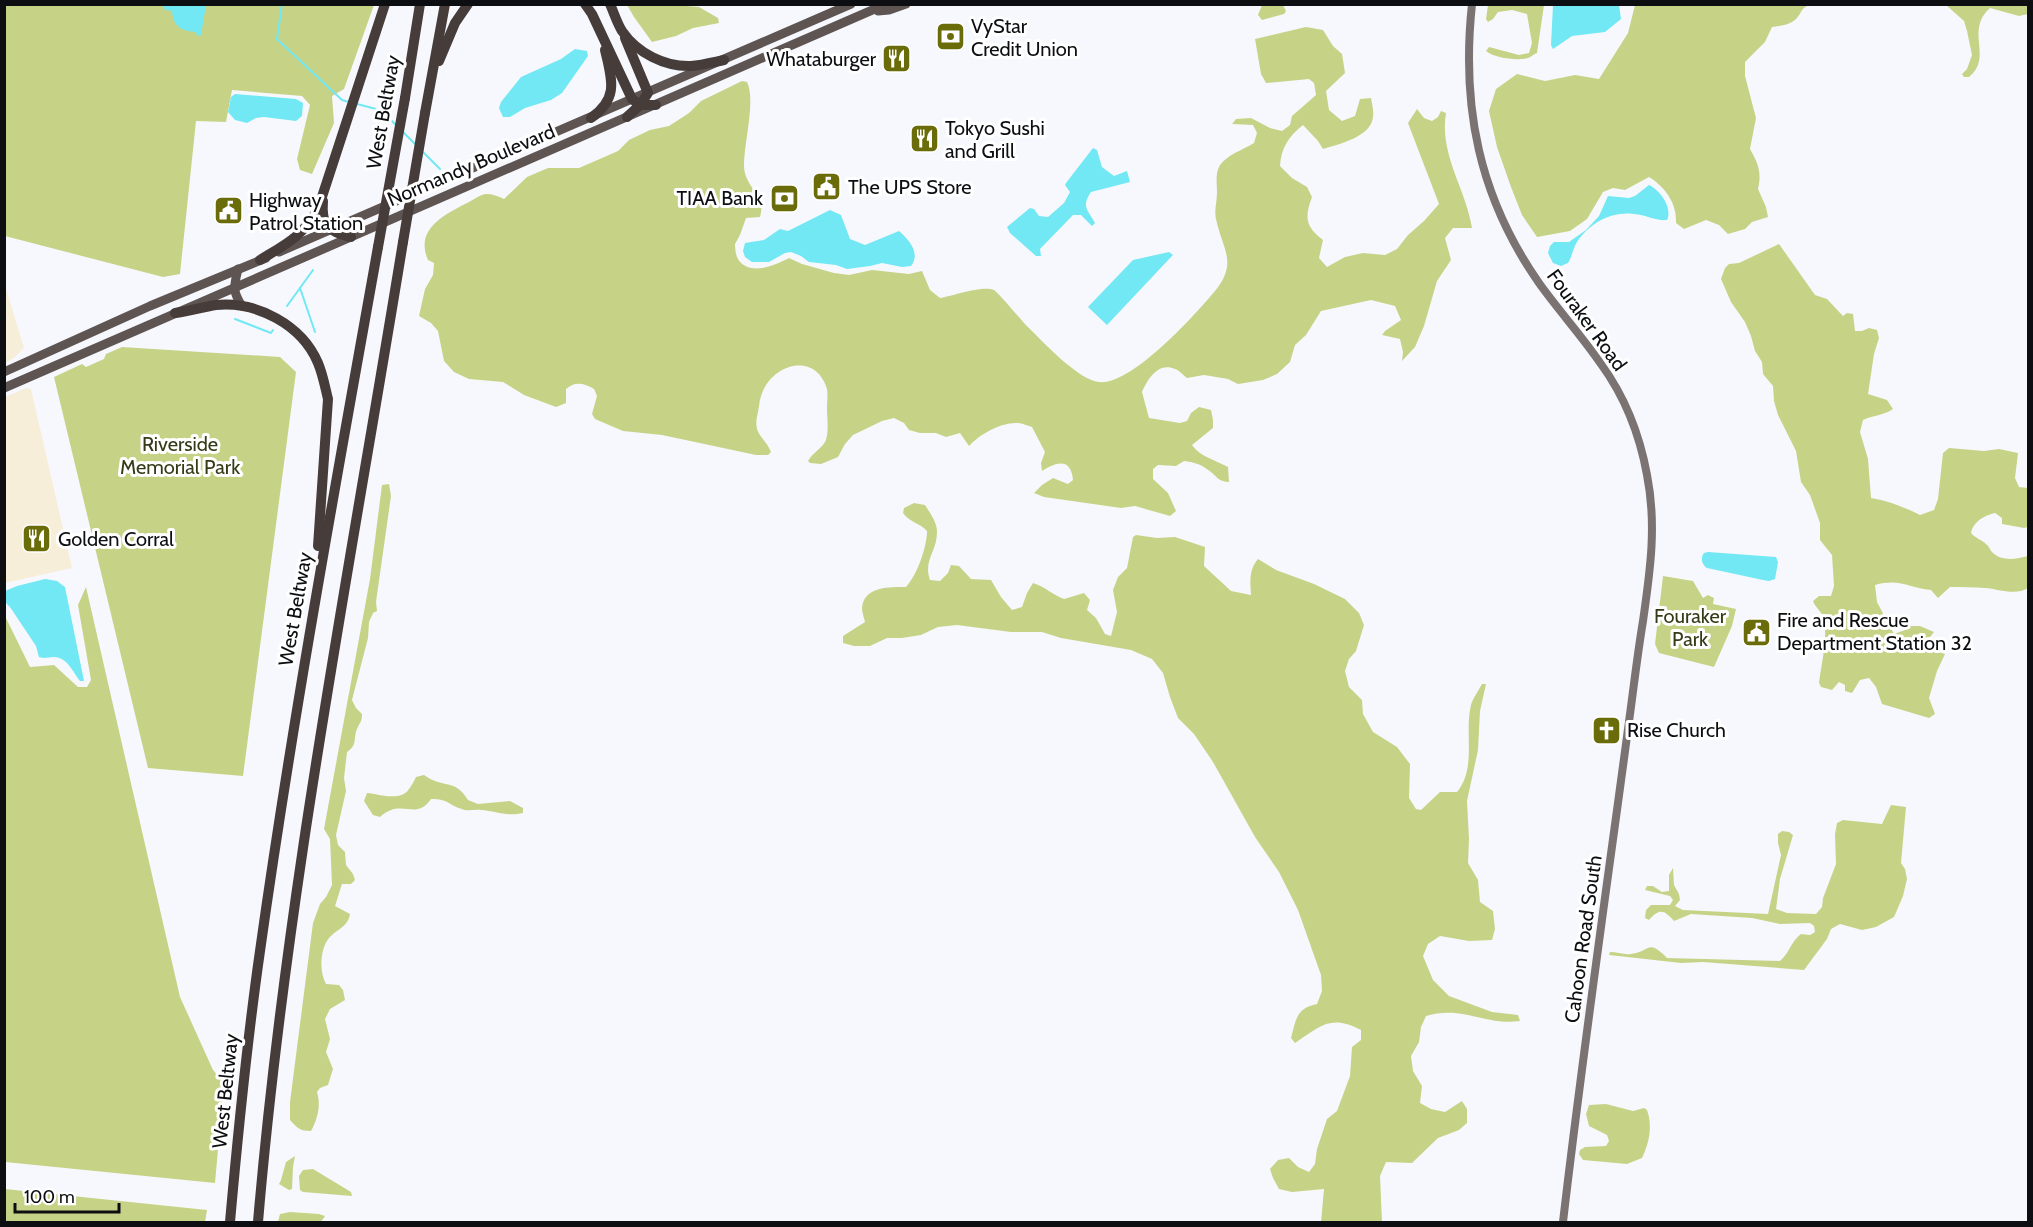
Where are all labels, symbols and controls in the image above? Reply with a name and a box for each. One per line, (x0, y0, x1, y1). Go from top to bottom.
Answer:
place label: VyStar Credit Union (971, 14, 1078, 61)
bank icon: VyStar Credit Union (934, 21, 966, 53)
restaurant icon: Whataburger (881, 43, 913, 75)
place label: Whataburger (766, 47, 877, 71)
street label: West Beltway (361, 53, 405, 171)
place label: Tokyo Sushi and Grill (945, 116, 1045, 163)
street label: Normandy Boulevard (384, 119, 558, 211)
restaurant icon: Tokyo Sushi and Grill (908, 123, 940, 155)
public building icon: The UPS Store (811, 171, 843, 203)
place label: The UPS Store (848, 175, 972, 199)
bank icon: TIAA Bank (768, 182, 800, 214)
place label: TIAA Bank (676, 186, 763, 210)
place label: Highway Patrol Station (249, 188, 363, 235)
public building icon: Highway Patrol Station (212, 195, 244, 227)
street label: Fouraker Road (1542, 264, 1632, 376)
park label: Riverside Memorial Park (120, 432, 240, 479)
restaurant icon: Golden Corral (21, 523, 53, 555)
place label: Golden Corral (58, 527, 174, 551)
street label: West Beltway (273, 550, 317, 668)
park label: Fouraker Park (1654, 604, 1727, 651)
place label: Fire and Rescue Department Station 32 (1777, 608, 1972, 655)
public building icon: Fire and Rescue Department Station 32 (1740, 616, 1772, 648)
church icon: Rise Church (1590, 714, 1622, 746)
place label: Rise Church (1627, 718, 1726, 742)
street label: Cahoon Road South (1559, 854, 1607, 1024)
street label: West Beltway (207, 1032, 243, 1150)
scale bar (15, 1176, 118, 1214)
text: 100 m (24, 1186, 75, 1208)

